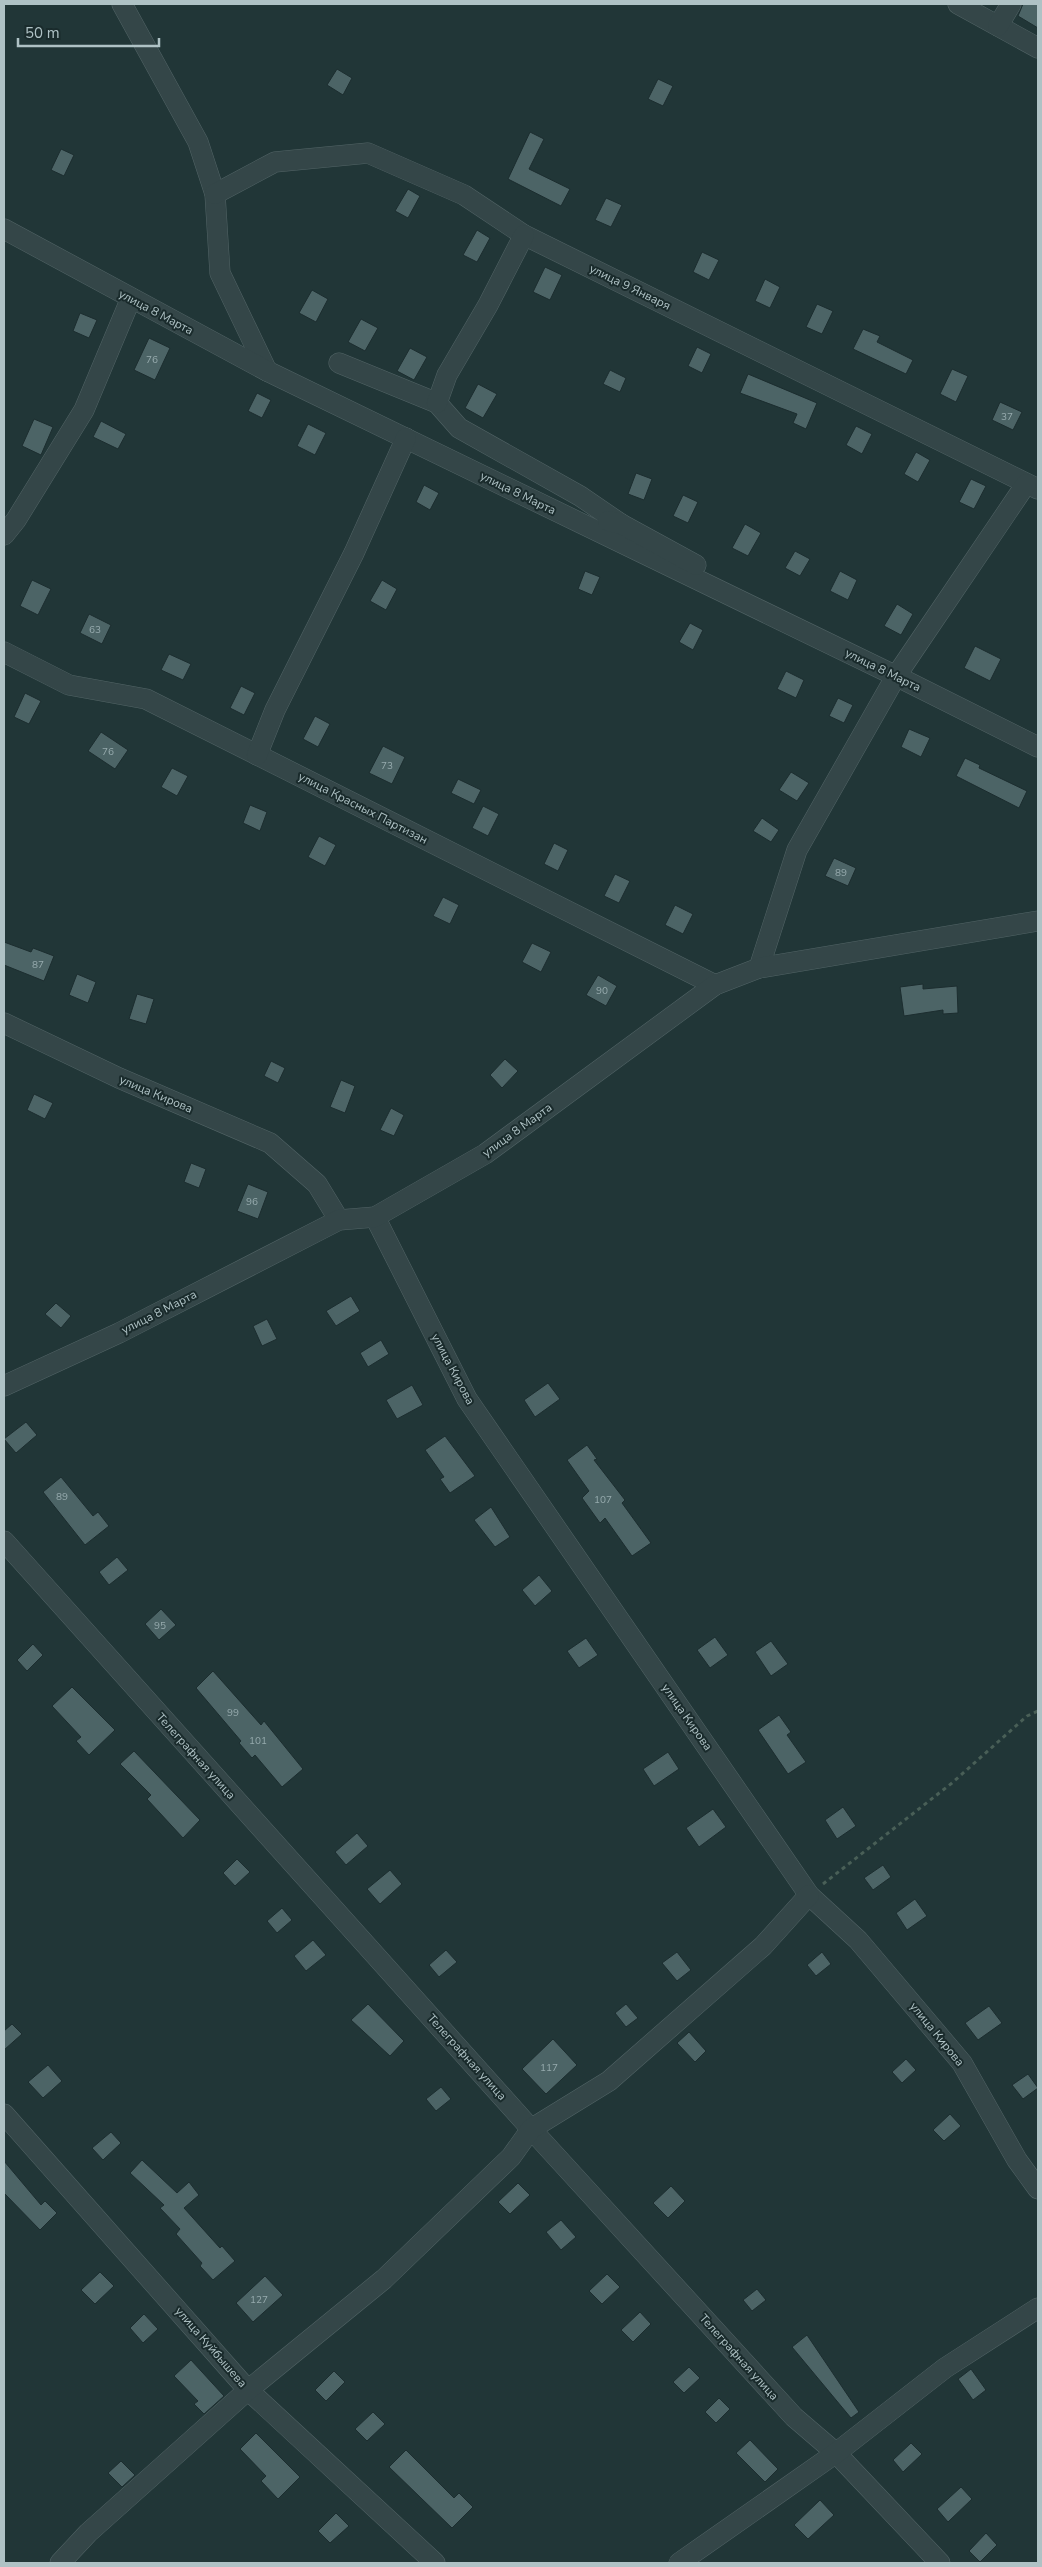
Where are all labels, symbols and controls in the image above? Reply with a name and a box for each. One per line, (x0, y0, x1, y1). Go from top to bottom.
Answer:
scale bar (18, 15, 159, 47)
text: 50 m (25, 23, 60, 43)
street label: улица 9 Января (587, 260, 673, 314)
street label: улица 8 Марта (116, 286, 196, 338)
house number: 76 (146, 353, 158, 367)
house number: 37 (1001, 410, 1013, 424)
street label: улица 8 Марта (477, 468, 559, 518)
house number: 63 (89, 623, 101, 637)
street label: улица 8 Марта (842, 645, 924, 695)
house number: 76 (102, 745, 114, 759)
house number: 73 (381, 759, 393, 773)
street label: улица Красных Партизан (296, 768, 430, 848)
house number: 89 (835, 866, 847, 880)
house number: 87 (32, 958, 44, 972)
house number: 90 (596, 984, 608, 998)
street label: улица Кирова (117, 1071, 195, 1117)
street label: улица 8 Марта (479, 1099, 555, 1161)
house number: 96 (246, 1195, 258, 1209)
street label: улица 8 Марта (119, 1286, 199, 1338)
street label: улица Кирова (428, 1331, 478, 1407)
house number: 89 (56, 1490, 68, 1504)
house number: 107 (594, 1493, 612, 1507)
house number: 95 (154, 1619, 166, 1633)
street label: улица Кирова (658, 1680, 716, 1754)
house number: 99 (227, 1706, 239, 1720)
street label: Телеграфная улица (153, 1709, 239, 1803)
house number: 101 (249, 1734, 267, 1748)
street label: улица Кирова (906, 1999, 968, 2069)
street label: Телеграфная улица (424, 2010, 510, 2104)
house number: 117 (540, 2061, 558, 2075)
house number: 127 (250, 2293, 268, 2307)
street label: улица Куйбышева (172, 2303, 250, 2391)
street label: Телеграфная улица (696, 2310, 782, 2404)

